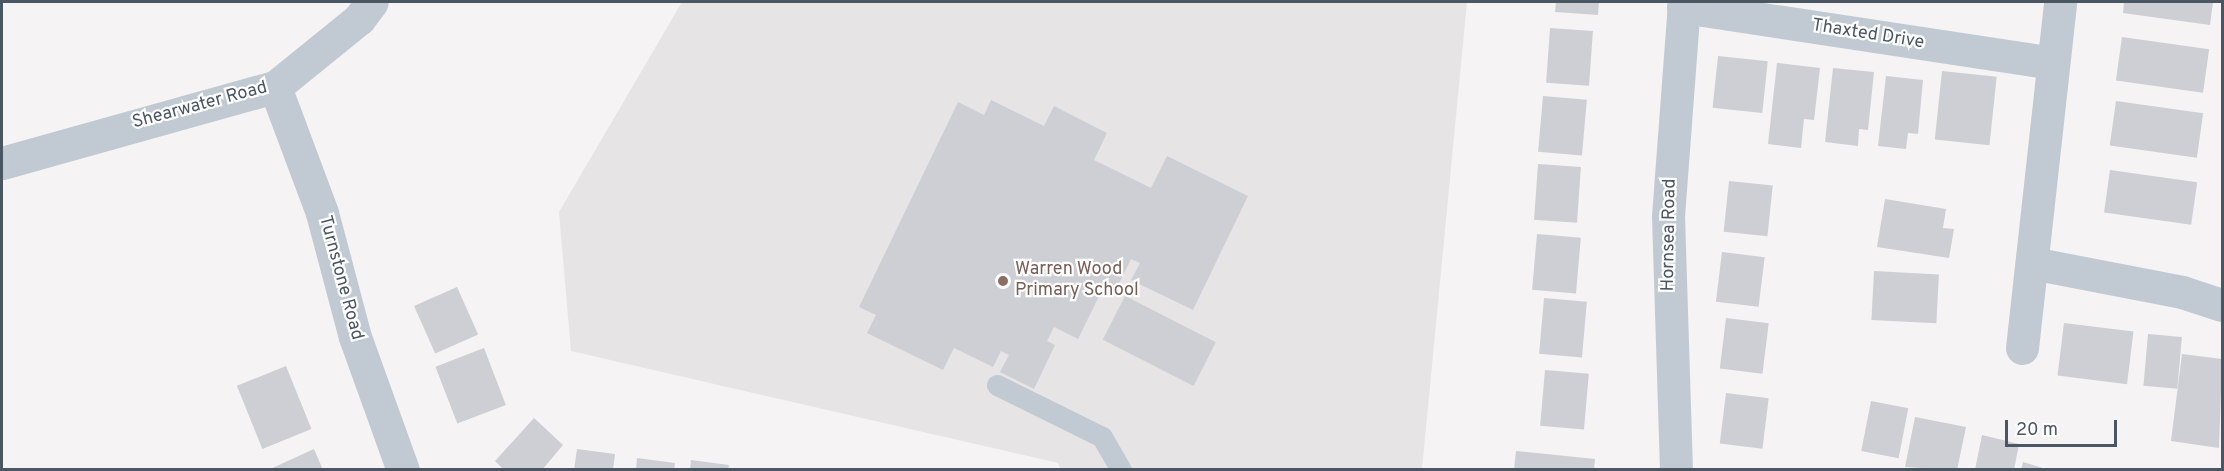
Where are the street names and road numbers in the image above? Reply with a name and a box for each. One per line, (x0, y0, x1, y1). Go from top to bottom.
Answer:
street label: Thaxted Drive (1810, 15, 1926, 55)
street label: Shearwater Road (130, 78, 270, 134)
street label: Hornsea Road (1658, 178, 1682, 292)
street label: Turnstone Road (313, 213, 367, 343)

